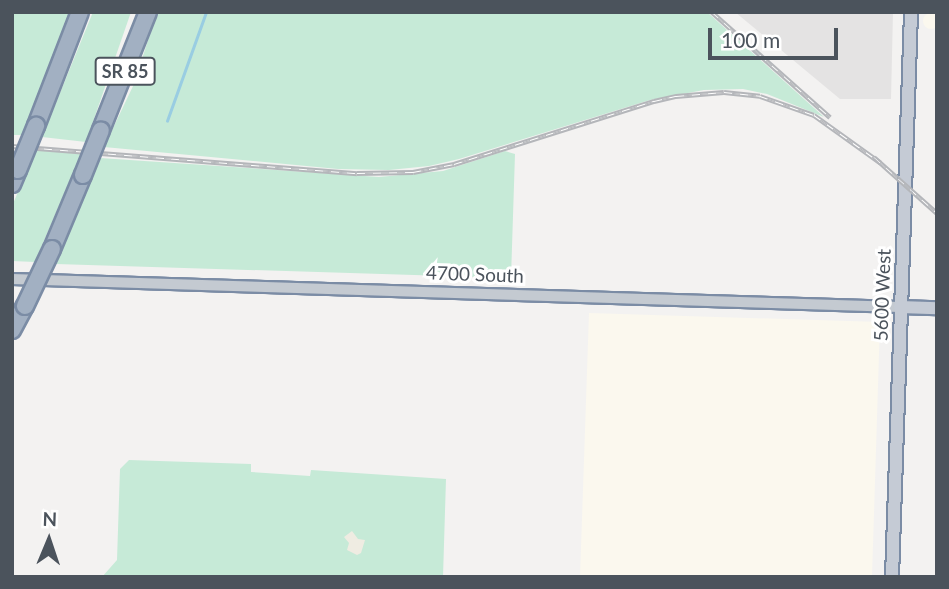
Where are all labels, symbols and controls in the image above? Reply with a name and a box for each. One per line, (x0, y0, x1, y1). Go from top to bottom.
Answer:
scale bar (711, 14, 841, 58)
text: 100 m (721, 27, 780, 52)
road number: SR 85 (94, 56, 156, 86)
street label: 5600 West (869, 248, 895, 342)
street label: 4700 South (426, 261, 524, 287)
north arrow (14, 505, 84, 575)
text: N (42, 507, 57, 530)

